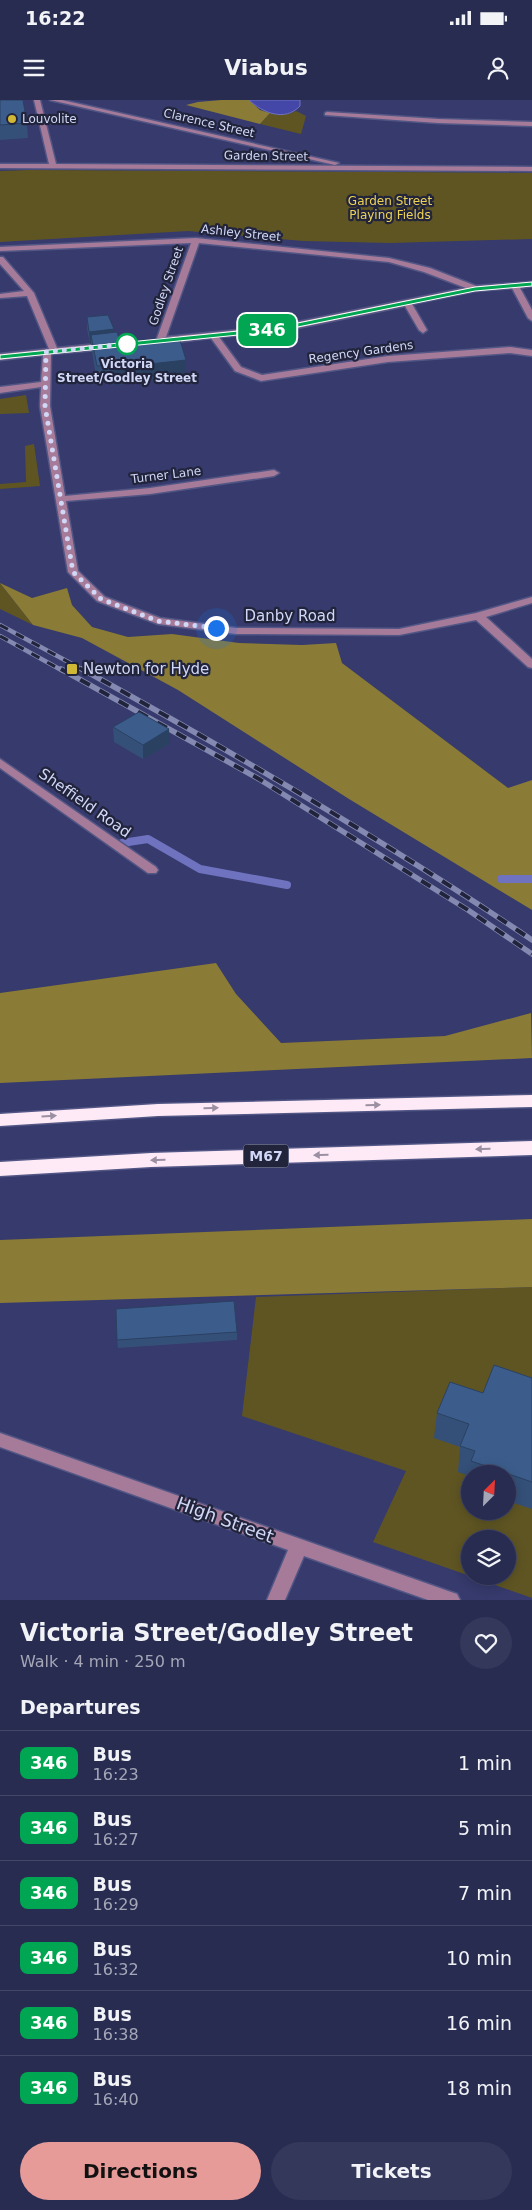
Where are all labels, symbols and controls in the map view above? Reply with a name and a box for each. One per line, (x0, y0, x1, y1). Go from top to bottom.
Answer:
text: 16:22 (25, 7, 85, 29)
icon: menu (20, 54, 48, 82)
icon: person (484, 54, 512, 82)
text: Viabus (224, 55, 308, 80)
street label: Clarence Street (162, 106, 256, 140)
place label: Louvolite (22, 112, 77, 126)
marker: Louvolite (6, 113, 18, 125)
street label: Garden Street (224, 148, 309, 164)
park label: Garden Street Playing Fields (348, 194, 432, 222)
street label: Ashley Street (200, 222, 282, 244)
street label: Godley Street (146, 245, 186, 327)
line badge: 346 (238, 314, 296, 346)
text: 346 (248, 319, 286, 340)
marker: Victoria Street/Godley Street (116, 333, 138, 355)
street label: Regency Gardens (308, 338, 414, 366)
place label: Victoria Street/Godley Street (57, 357, 197, 385)
street label: Turner Lane (129, 464, 202, 486)
street label: Danby Road (244, 607, 336, 625)
your location (204, 616, 229, 641)
place label: Newton for Hyde (83, 660, 209, 678)
marker: Newton for Hyde (65, 662, 79, 676)
street label: Sheffield Road (36, 765, 134, 841)
one-way arrow (366, 1101, 382, 1109)
one-way arrow (203, 1104, 219, 1112)
one-way arrow (41, 1112, 57, 1120)
road number: M67 (244, 1144, 288, 1168)
one-way arrow (475, 1146, 491, 1154)
one-way arrow (313, 1151, 329, 1159)
one-way arrow (150, 1156, 166, 1164)
north arrow (461, 1465, 516, 1520)
map controls (461, 1465, 516, 1585)
street label: High Street (174, 1492, 277, 1547)
button: layers (461, 1530, 516, 1585)
button: heart (460, 1617, 512, 1669)
text: Victoria Street/Godley Street (20, 1619, 413, 1647)
text: Walk · 4 min · 250 m (20, 1652, 185, 1671)
text: Departures (20, 1696, 141, 1718)
text: Bus (93, 1743, 132, 1765)
text: 346 (30, 1752, 68, 1773)
text: 1 min (458, 1752, 512, 1774)
text: 16:23 (93, 1765, 139, 1784)
text: Bus (93, 1808, 132, 1830)
text: 346 (30, 1817, 68, 1838)
text: 5 min (458, 1817, 512, 1839)
text: 16:27 (93, 1830, 139, 1849)
text: Bus (93, 1873, 132, 1895)
text: 346 (30, 1882, 68, 1903)
text: 7 min (458, 1882, 512, 1904)
text: 16:29 (93, 1895, 139, 1914)
text: Bus (93, 1938, 132, 1960)
text: 346 (30, 1947, 68, 1968)
text: 10 min (446, 1947, 512, 1969)
text: 16:32 (93, 1960, 139, 1979)
text: Bus (93, 2003, 132, 2025)
text: 346 (30, 2012, 68, 2033)
text: 16 min (446, 2012, 512, 2034)
text: 16:38 (93, 2025, 139, 2044)
text: Bus (93, 2068, 132, 2090)
text: 346 (30, 2077, 68, 2098)
text: 18 min (446, 2077, 512, 2099)
text: 16:40 (93, 2090, 139, 2109)
button: Directions (20, 2142, 261, 2200)
button: Tickets (271, 2142, 512, 2200)

